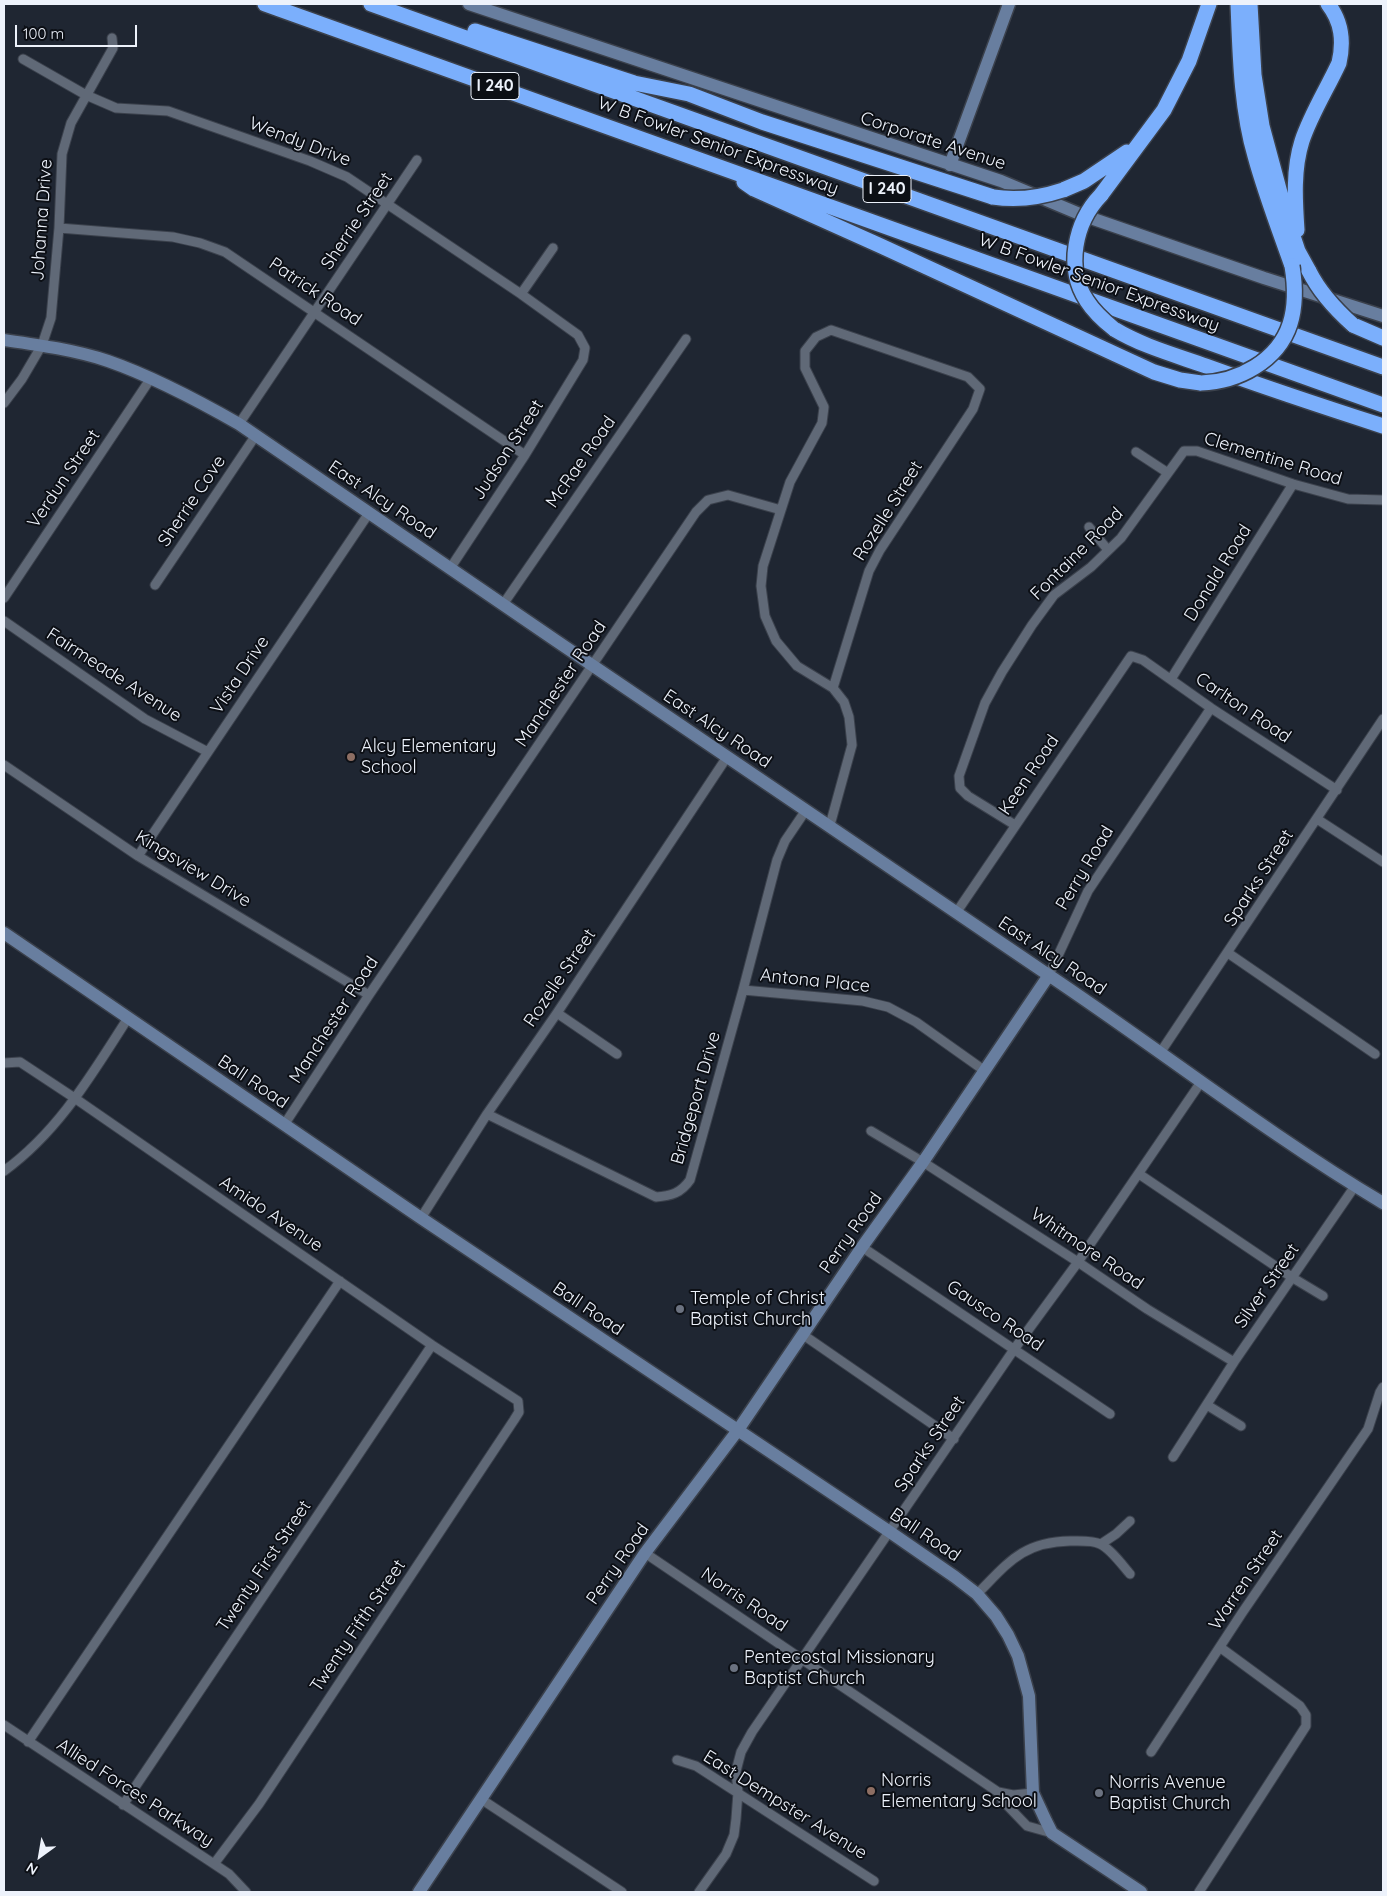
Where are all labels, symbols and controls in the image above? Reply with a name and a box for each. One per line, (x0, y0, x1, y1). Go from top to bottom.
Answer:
scale bar (18, 15, 140, 47)
text: 100 m (23, 24, 64, 43)
road number: I 240 (471, 72, 519, 100)
street label: W B Fowler Senior Expressway (595, 92, 841, 200)
street label: Corporate Avenue (858, 107, 1008, 175)
street label: Wendy Drive (246, 113, 354, 171)
street label: Johanna Drive (27, 158, 57, 282)
street label: Sherrie Street (317, 168, 397, 274)
road number: I 240 (863, 175, 911, 202)
street label: W B Fowler Senior Expressway (976, 229, 1222, 337)
street label: Patrick Road (265, 253, 365, 331)
street label: Judson Street (468, 396, 548, 504)
street label: McRae Road (541, 412, 621, 512)
street label: Verdun Street (23, 426, 105, 532)
street label: Clementine Road (1201, 428, 1345, 490)
street label: Sherrie Cove (154, 451, 230, 551)
street label: East Alcy Road (324, 456, 440, 544)
street label: Rozelle Street (849, 457, 927, 565)
street label: Fontaine Road (1026, 503, 1128, 605)
street label: Donald Road (1180, 521, 1256, 625)
street label: Manchester Road (511, 617, 611, 751)
street label: Fairmeade Avenue (42, 623, 186, 727)
street label: Vista Drive (206, 632, 274, 718)
street label: Carlton Road (1191, 668, 1295, 748)
street label: East Alcy Road (659, 685, 775, 773)
street label: Keen Road (994, 731, 1064, 819)
place label: Alcy Elementary School (361, 736, 497, 779)
marker: Alcy Elementary School (345, 751, 357, 763)
street label: Perry Road (1051, 822, 1119, 914)
street label: Kingsview Drive (131, 826, 255, 912)
street label: Sparks Street (1220, 826, 1298, 930)
street label: East Alcy Road (994, 912, 1110, 1000)
street label: Rozelle Street (519, 925, 601, 1031)
street label: Manchester Road (285, 952, 383, 1088)
street label: Antona Place (759, 964, 871, 998)
street label: Bridgeport Drive (667, 1029, 725, 1167)
street label: Ball Road (214, 1051, 292, 1113)
street label: Amido Avenue (215, 1171, 327, 1257)
street label: Perry Road (815, 1188, 887, 1278)
street label: Whitmore Road (1027, 1203, 1147, 1295)
street label: Silver Street (1230, 1240, 1304, 1332)
street label: Gausco Road (943, 1276, 1047, 1356)
street label: Ball Road (549, 1278, 627, 1340)
place label: Temple of Christ Baptist Church (690, 1288, 825, 1330)
marker: Temple of Christ Baptist Church (674, 1303, 686, 1315)
street label: Sparks Street (890, 1392, 970, 1496)
street label: Twenty First Street (212, 1496, 316, 1636)
street label: Ball Road (886, 1504, 964, 1566)
street label: Perry Road (582, 1519, 654, 1609)
street label: Warren Street (1205, 1526, 1287, 1634)
street label: Twenty Fifth Street (306, 1556, 410, 1696)
street label: Norris Road (697, 1563, 791, 1637)
place label: Pentecostal Missionary Baptist Church (744, 1647, 935, 1690)
marker: Pentecostal Missionary Baptist Church (728, 1662, 740, 1674)
street label: Allied Forces Parkway (52, 1734, 218, 1852)
street label: East Dempster Avenue (699, 1746, 871, 1864)
place label: Norris Elementary School (881, 1770, 1037, 1812)
place label: Norris Avenue Baptist Church (1109, 1772, 1230, 1815)
marker: Norris Elementary School (865, 1785, 877, 1797)
marker: Norris Avenue Baptist Church (1093, 1787, 1105, 1799)
north arrow (15, 1831, 65, 1881)
text: N (23, 1858, 41, 1879)

